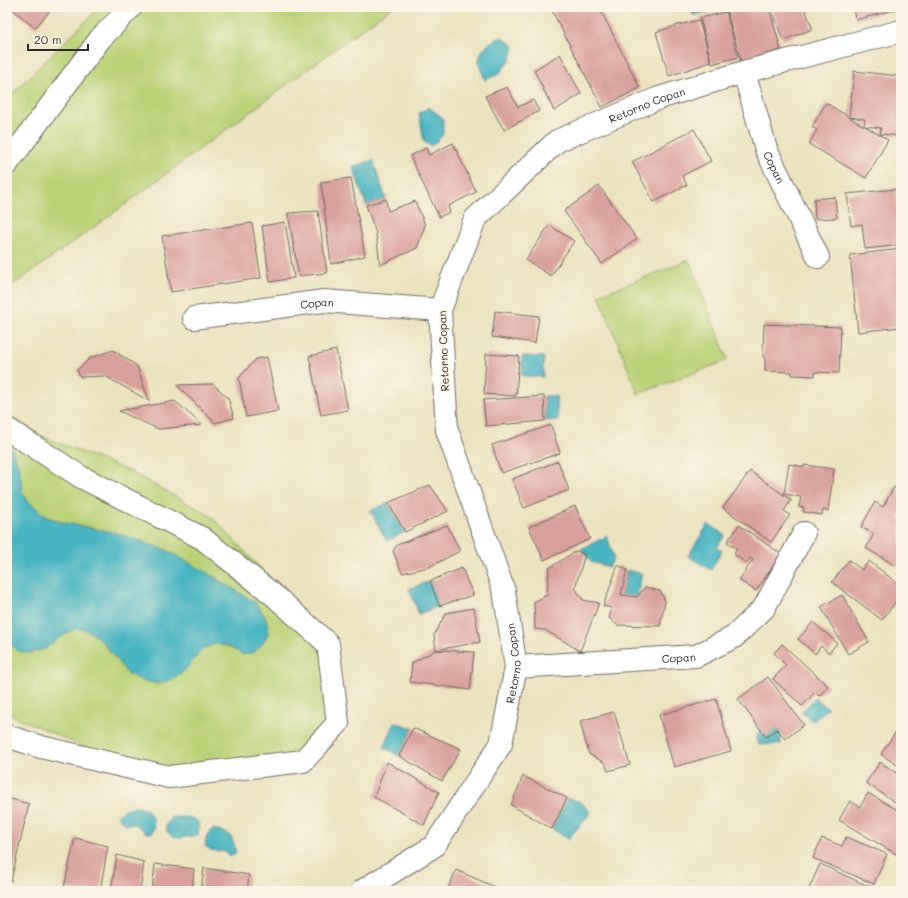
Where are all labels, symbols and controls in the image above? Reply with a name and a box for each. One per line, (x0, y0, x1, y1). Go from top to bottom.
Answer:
scale bar (28, 26, 88, 52)
text: 20 m (34, 31, 62, 47)
street label: Retorno Copan (606, 83, 687, 126)
street label: Copan (760, 148, 789, 186)
street label: Copan (299, 293, 335, 312)
street label: Retorno Copan (434, 310, 452, 392)
street label: Retorno Copan (502, 622, 523, 705)
street label: Copan (661, 649, 696, 666)

